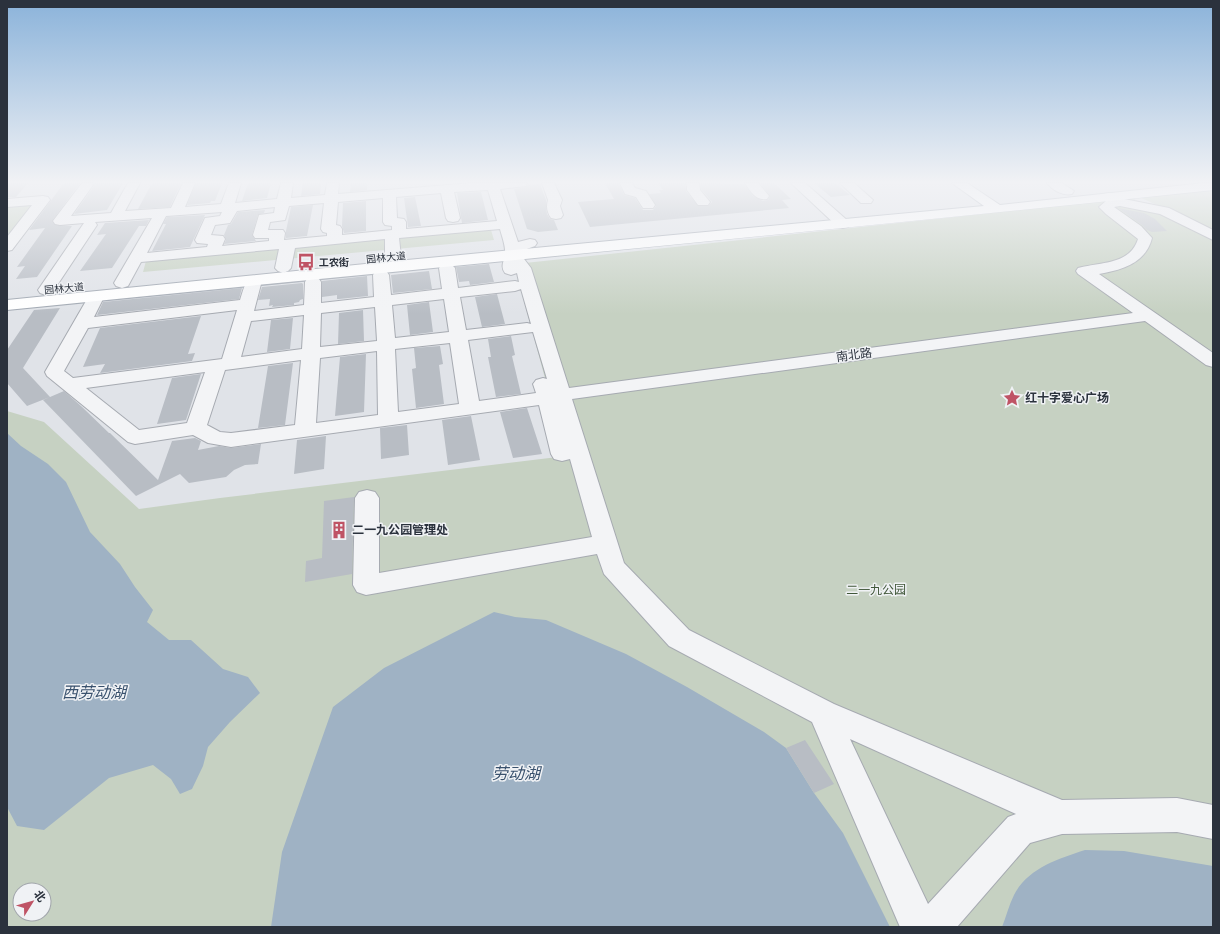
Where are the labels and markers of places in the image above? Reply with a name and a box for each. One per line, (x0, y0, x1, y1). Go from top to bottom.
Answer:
bus stop icon: 工农街 (296, 252, 316, 272)
place label: 工农街 (319, 257, 349, 269)
place icon: 红十字爱心广场 (1002, 388, 1022, 408)
place label: 红十字爱心广场 (1025, 391, 1109, 405)
building icon: 二一九公园管理处 (329, 520, 349, 540)
place label: 二一九公园管理处 (352, 523, 448, 537)

